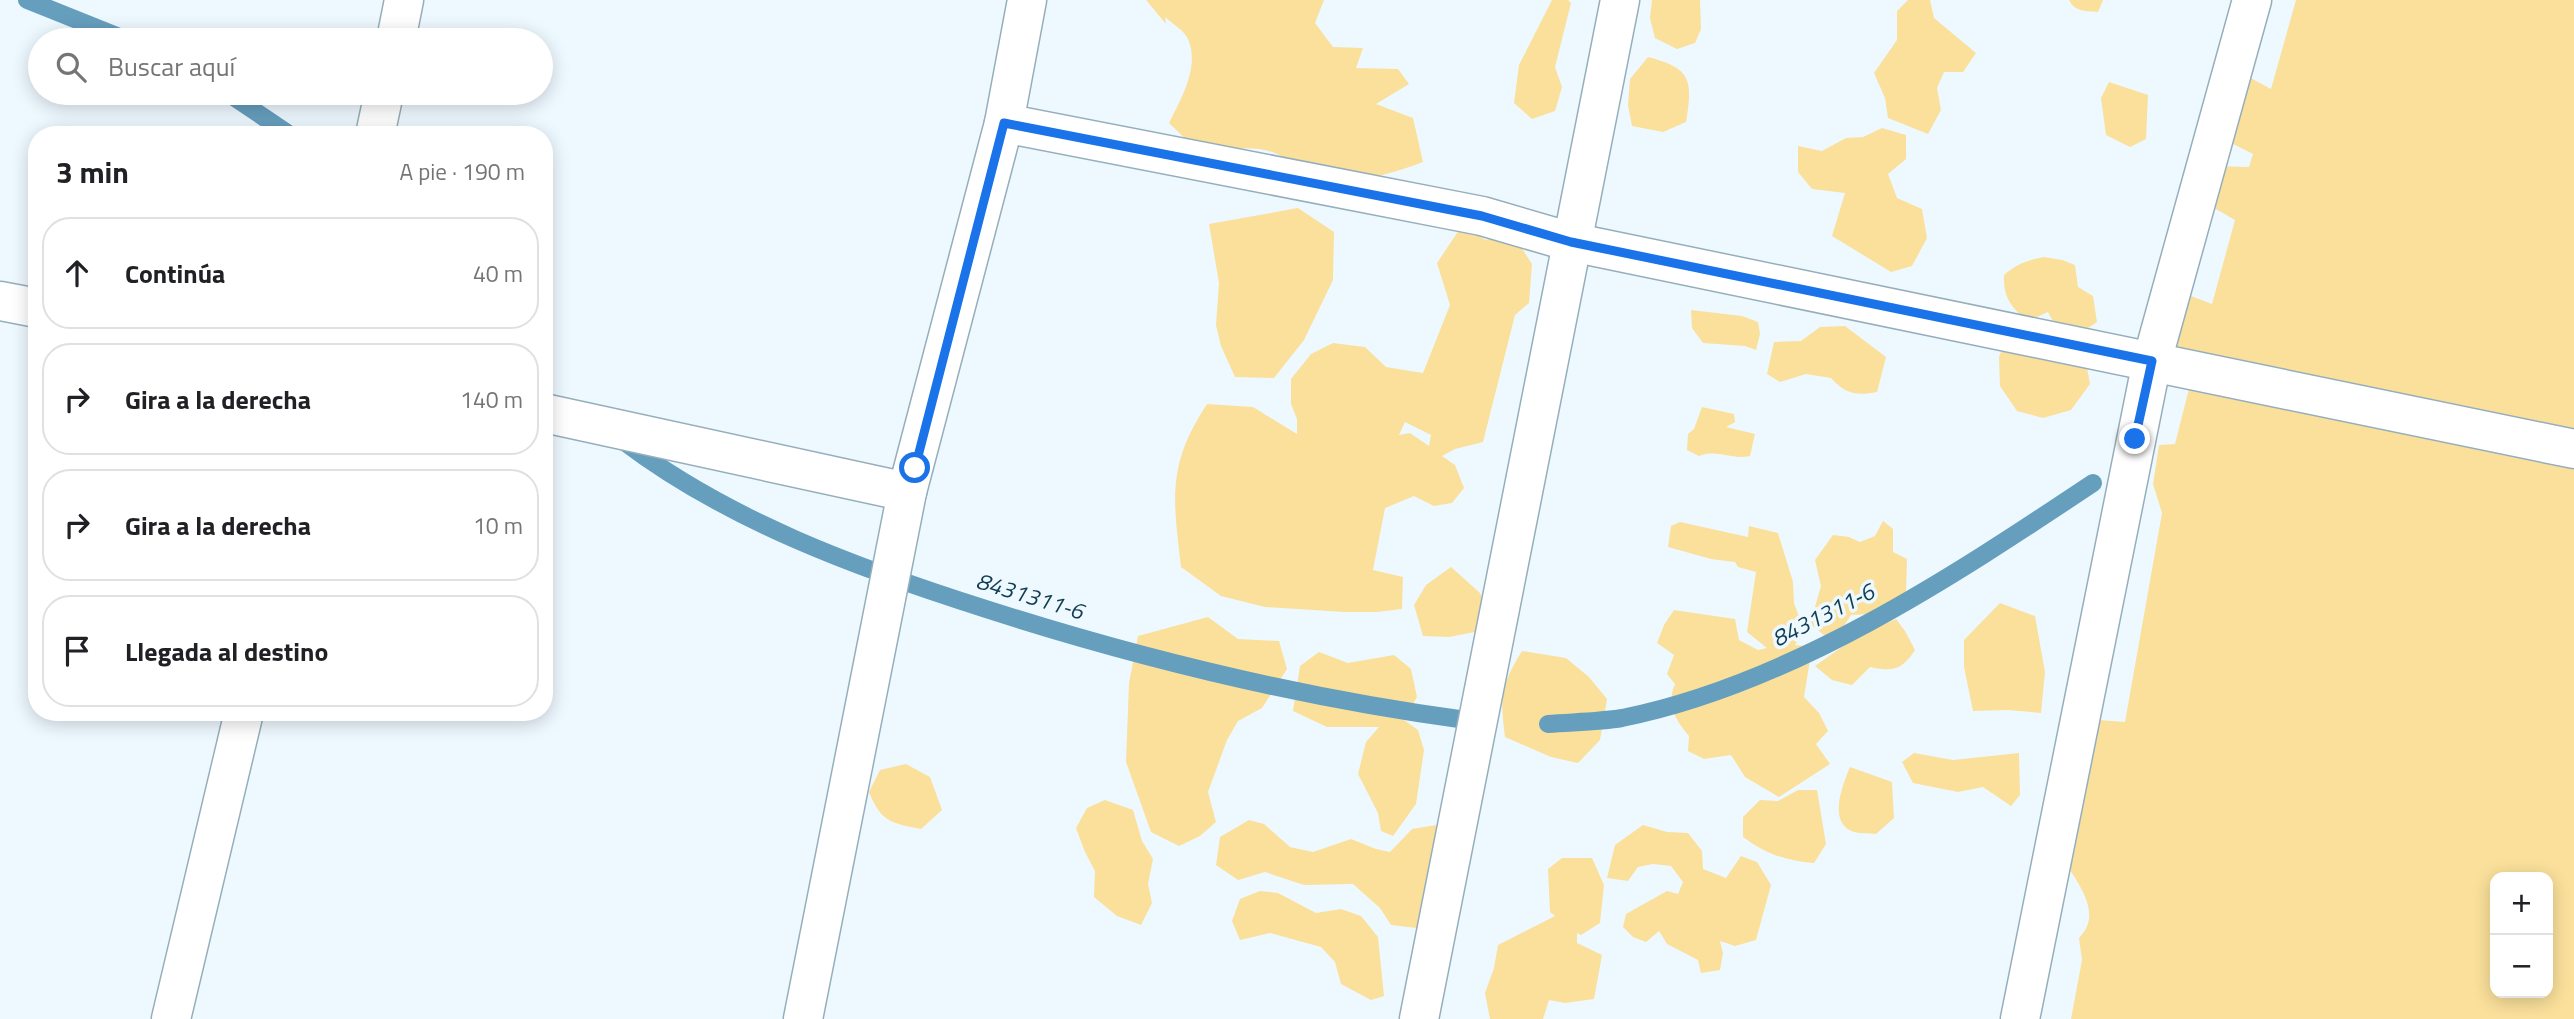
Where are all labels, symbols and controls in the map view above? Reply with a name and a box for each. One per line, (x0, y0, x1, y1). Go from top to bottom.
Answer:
search box (28, 28, 553, 105)
text: Buscar aquí (108, 47, 235, 86)
icon: search (52, 48, 90, 86)
text: 3 min (56, 149, 129, 195)
text: A pie · 190 m (399, 154, 525, 189)
icon: ahead (58, 254, 96, 292)
text: Continúa (125, 254, 225, 293)
text: 40 m (473, 256, 523, 291)
icon: right (58, 380, 96, 418)
text: Gira a la derecha (125, 380, 311, 419)
text: 140 m (460, 382, 523, 417)
route end (2119, 423, 2150, 454)
route start (899, 452, 930, 483)
icon: right (58, 506, 96, 544)
text: Gira a la derecha (125, 506, 311, 545)
text: 10 m (473, 508, 523, 543)
water label: 8431311-6 (972, 563, 1090, 629)
water label: 8431311-6 (1765, 573, 1882, 655)
icon: arrive (58, 632, 96, 670)
text: Llegada al destino (125, 632, 328, 671)
map controls (2490, 872, 2553, 998)
button: + (2490, 872, 2553, 935)
button: − (2490, 935, 2553, 998)

